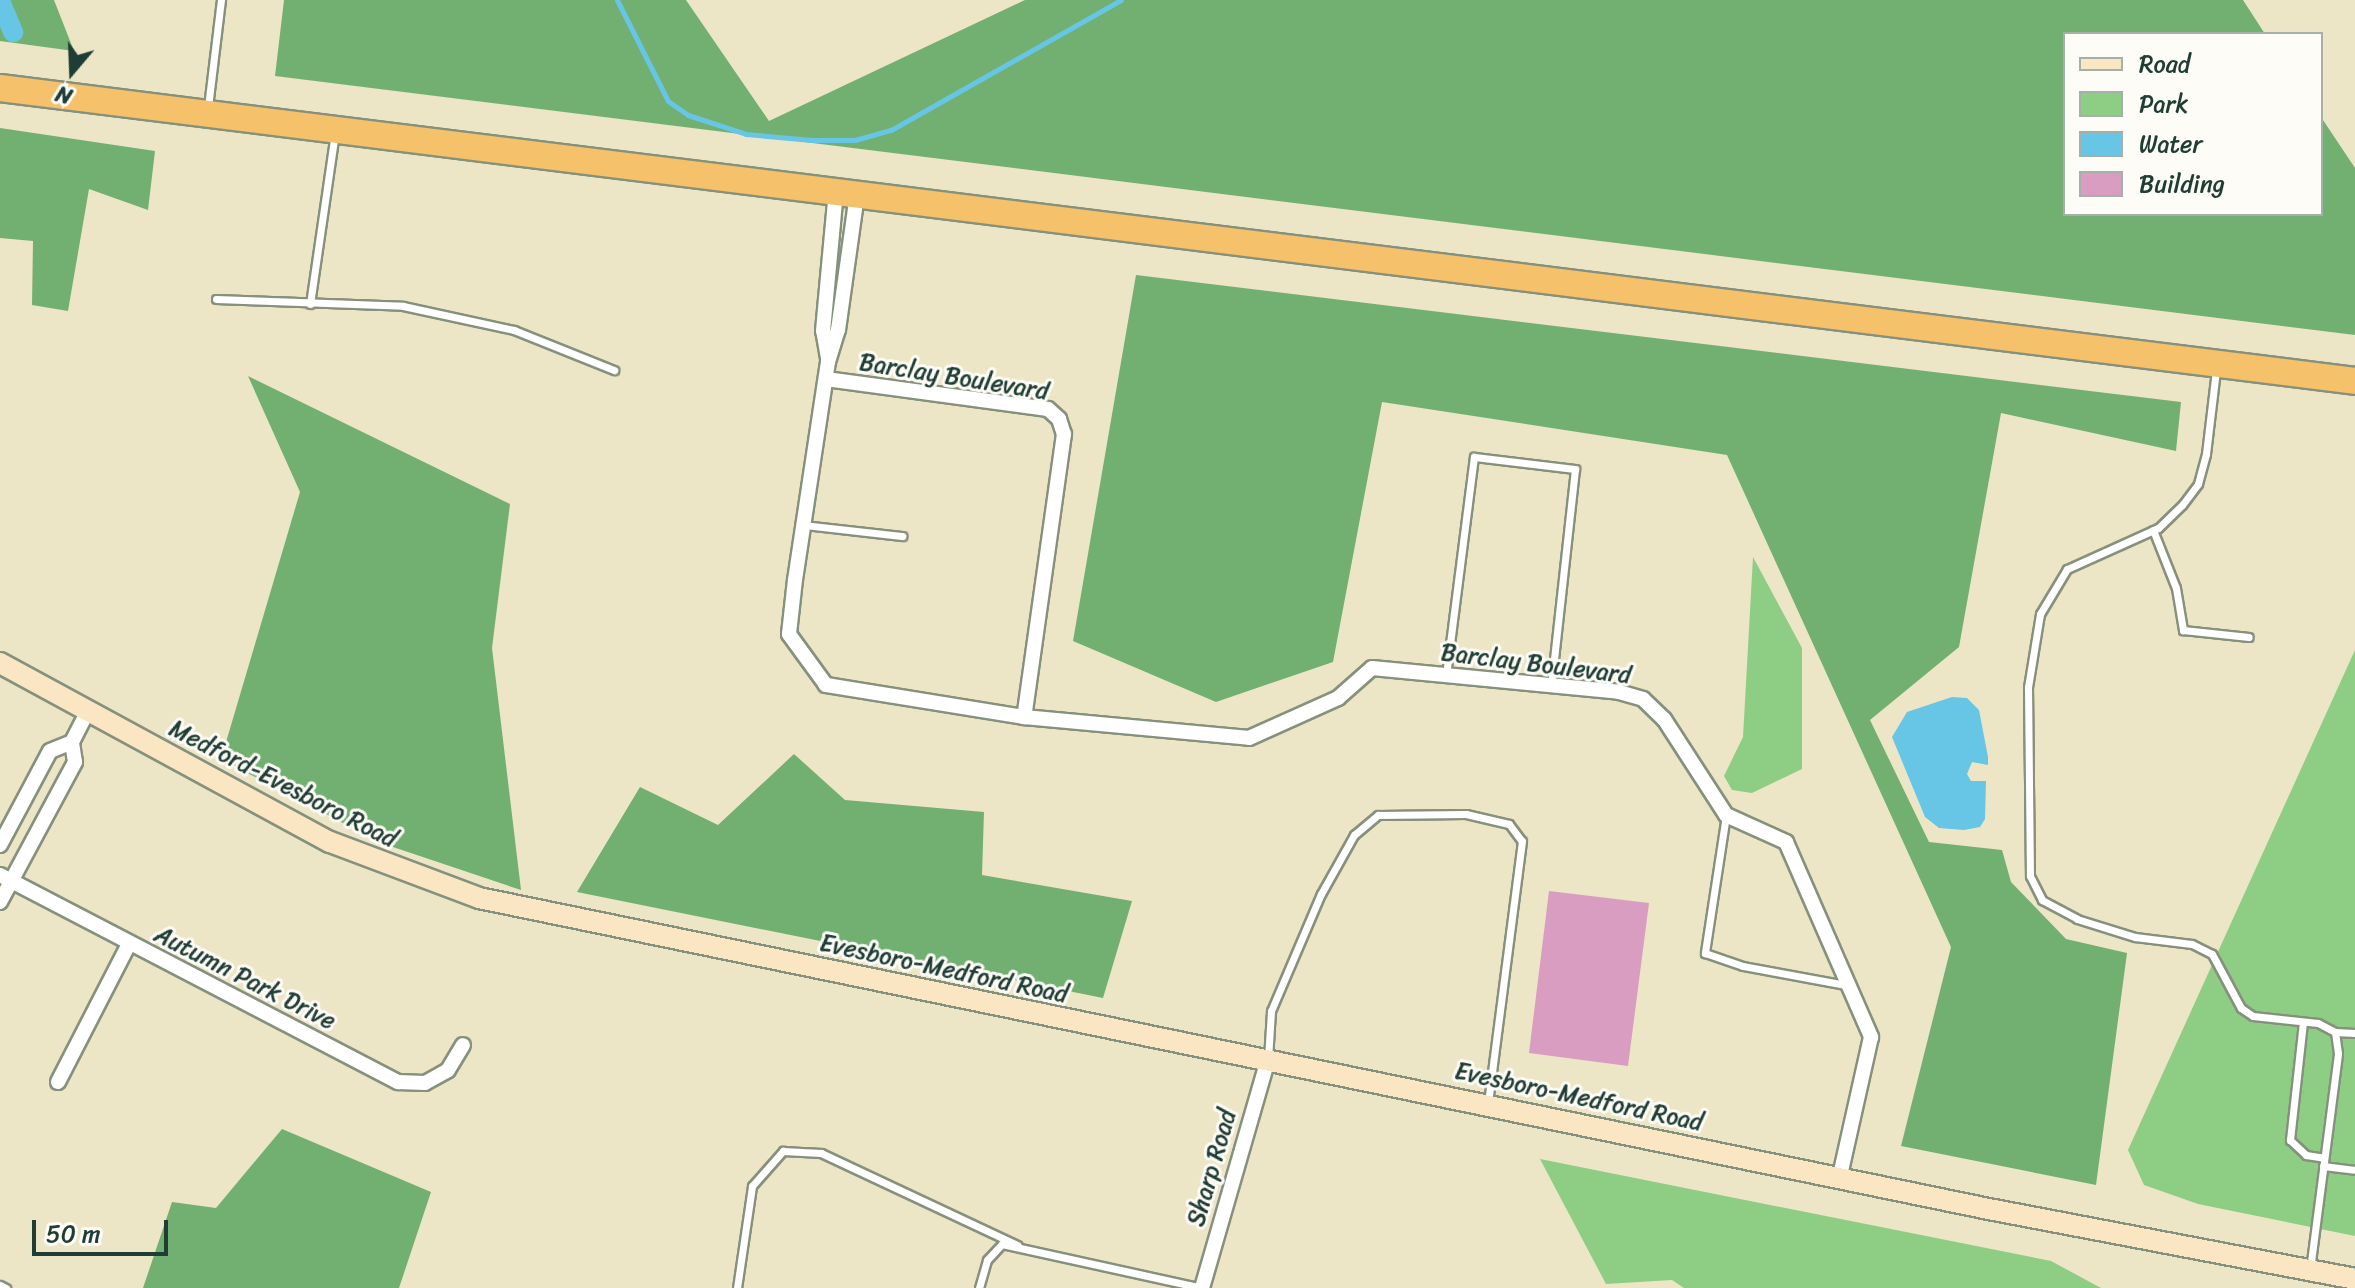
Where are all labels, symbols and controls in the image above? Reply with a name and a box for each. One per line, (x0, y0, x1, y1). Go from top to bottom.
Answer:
north arrow (32, 32, 112, 112)
legend (2063, 32, 2323, 216)
text: Road (2139, 43, 2190, 85)
text: N (50, 74, 78, 116)
text: Park (2139, 83, 2188, 125)
text: Water (2139, 123, 2202, 165)
text: Building (2139, 163, 2225, 205)
street label: Barclay Boulevard (857, 348, 1051, 406)
street label: Barclay Boulevard (1440, 638, 1632, 690)
street label: Medford-Evesboro Road (164, 714, 402, 854)
street label: Autumn Park Drive (150, 920, 340, 1036)
street label: Evesboro-Medford Road (817, 929, 1071, 1009)
street label: Evesboro-Medford Road (1452, 1057, 1706, 1137)
street label: Sharp Road (1182, 1106, 1242, 1230)
scale bar (36, 1204, 172, 1254)
text: 50 m (46, 1213, 101, 1255)

